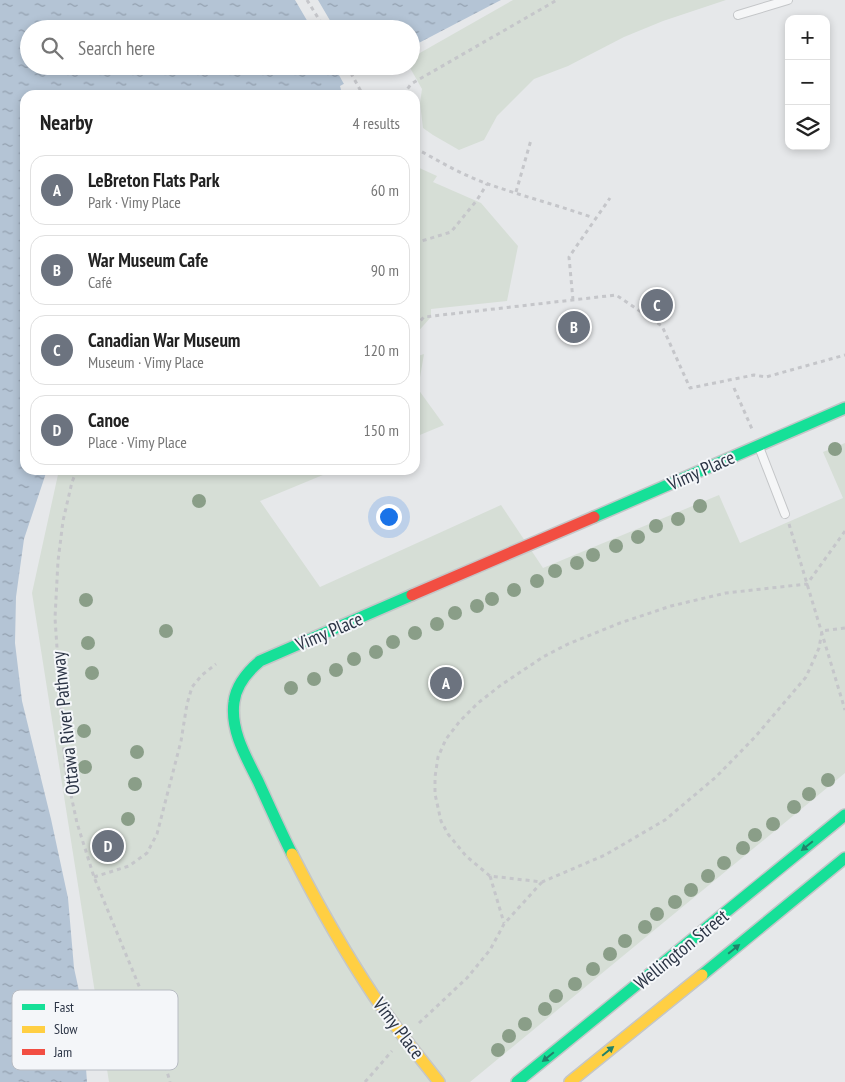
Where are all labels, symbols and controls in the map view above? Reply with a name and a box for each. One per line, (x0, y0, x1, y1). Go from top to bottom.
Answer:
map controls (785, 15, 830, 150)
button: + (785, 15, 830, 60)
search box (20, 20, 420, 75)
icon: search (38, 34, 66, 62)
text: Search here (78, 36, 155, 60)
button: − (785, 60, 830, 105)
button: layers (785, 105, 830, 150)
text: Nearby (40, 109, 93, 136)
text: 4 results (353, 113, 400, 133)
text: LeBreton Flats Park (88, 168, 219, 192)
text: A (53, 180, 61, 200)
text: 60 m (371, 180, 399, 200)
text: Park · Vimy Place (88, 192, 181, 212)
text: War Museum Cafe (88, 248, 208, 272)
text: B (53, 260, 61, 280)
text: 90 m (371, 260, 399, 280)
text: Café (88, 272, 112, 292)
pin: C (641, 286, 673, 324)
pin: B (558, 308, 590, 346)
text: Canadian War Museum (88, 328, 240, 352)
text: C (53, 340, 61, 360)
text: 120 m (364, 340, 399, 360)
text: Museum · Vimy Place (88, 352, 204, 372)
text: Canoe (88, 408, 130, 432)
text: D (53, 420, 61, 440)
text: 150 m (364, 420, 399, 440)
text: Place · Vimy Place (88, 432, 187, 452)
street label: Vimy Place (663, 445, 738, 496)
your location (376, 504, 402, 530)
street label: Vimy Place (291, 606, 366, 656)
street label: Ottawa River Pathway (45, 649, 84, 796)
pin: A (430, 664, 462, 702)
pin: D (92, 827, 124, 865)
one-way arrow (801, 841, 814, 852)
street label: Wellington Street (629, 903, 734, 994)
one-way arrow (727, 943, 740, 954)
legend (12, 990, 178, 1070)
street label: Vimy Place (368, 992, 430, 1064)
text: Fast (54, 998, 74, 1016)
text: Slow (54, 1020, 78, 1038)
text: Jam (53, 1043, 72, 1061)
one-way arrow (601, 1046, 614, 1057)
one-way arrow (541, 1052, 554, 1063)

